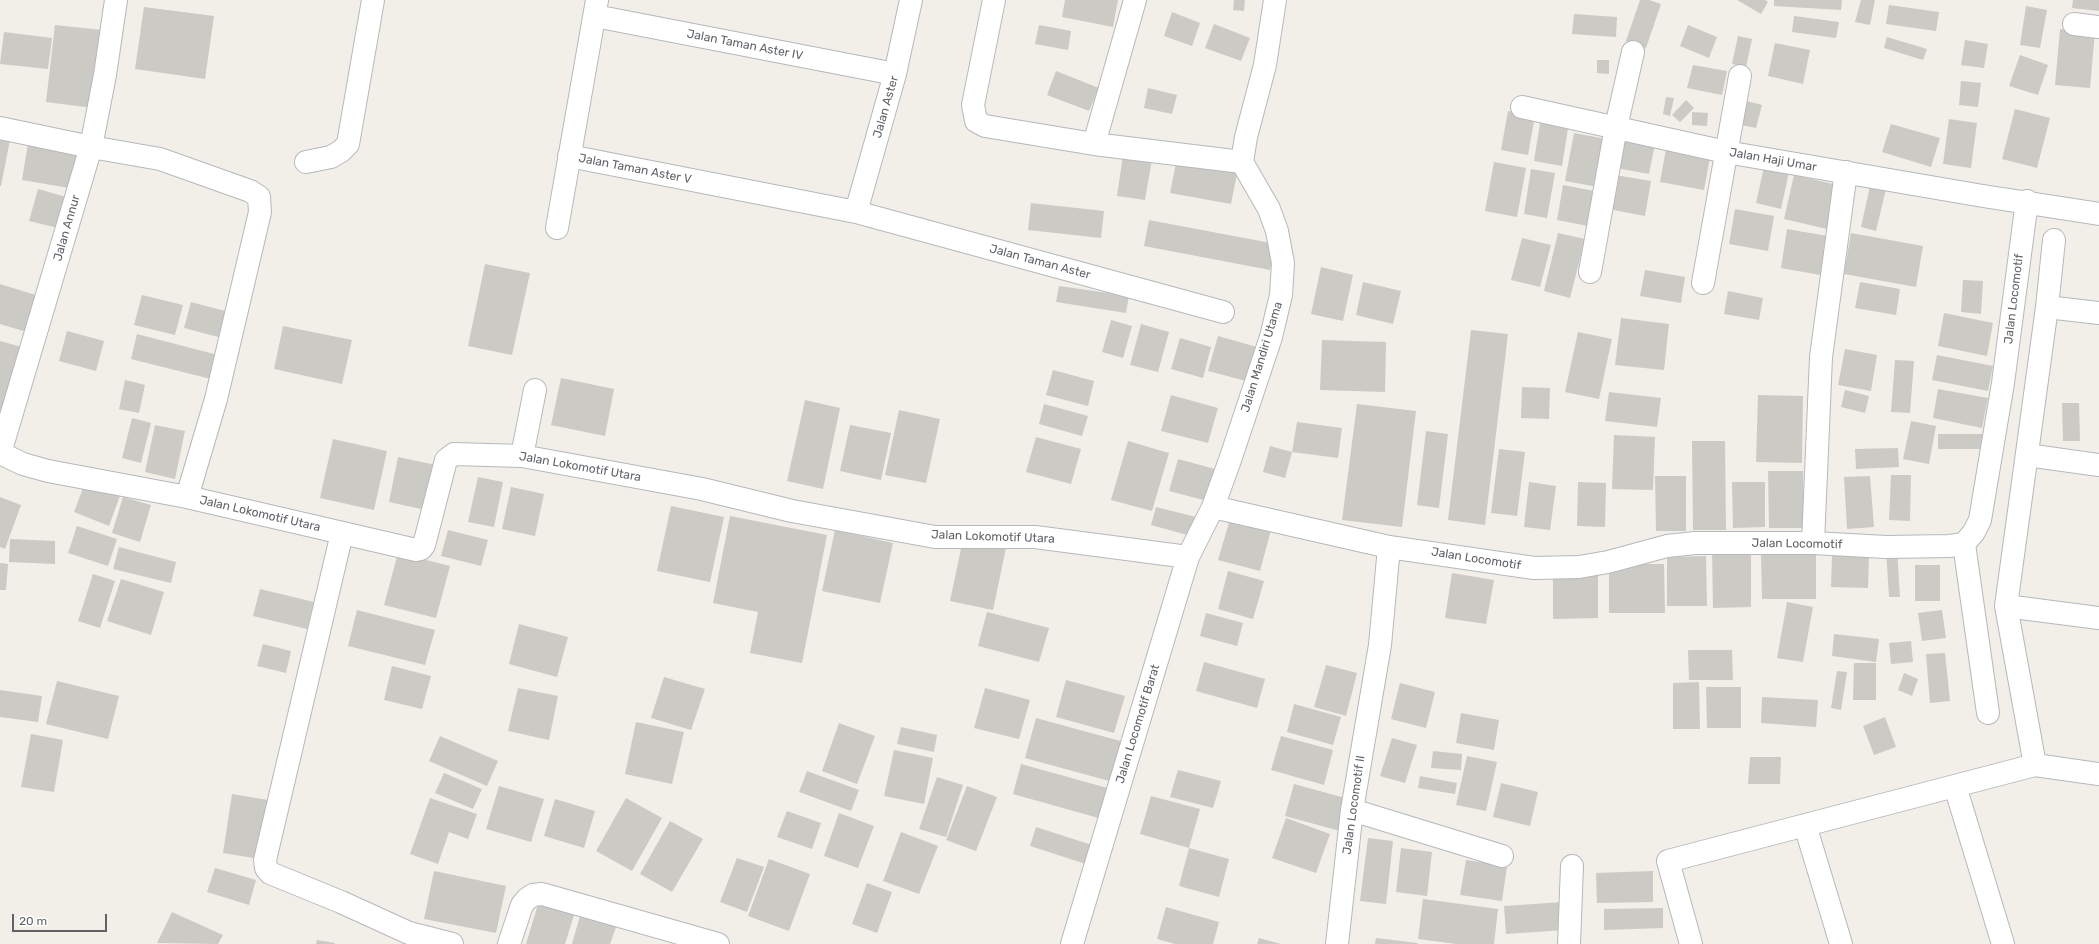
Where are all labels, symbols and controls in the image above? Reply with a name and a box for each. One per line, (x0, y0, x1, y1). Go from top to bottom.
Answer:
street label: Jalan Taman Aster IV (686, 27, 804, 63)
street label: Jalan Aster (870, 74, 902, 140)
street label: Jalan Haji Umar (1728, 145, 1818, 175)
street label: Jalan Taman Aster V (577, 151, 693, 187)
street label: Jalan Annur (51, 193, 83, 263)
street label: Jalan Taman Aster (988, 242, 1092, 282)
street label: Jalan Locomotif (2001, 253, 2027, 345)
street label: Jalan Mandiri Utama (1238, 300, 1286, 414)
street label: Jalan Lokomotif Utara (518, 449, 642, 485)
street label: Jalan Lokomotif Utara (198, 493, 322, 535)
street label: Jalan Lokomotif Utara (931, 528, 1055, 546)
street label: Jalan Locomotif (1752, 536, 1842, 552)
street label: Jalan Locomotif (1430, 545, 1522, 573)
street label: Jalan Locomotif Barat (1113, 663, 1163, 785)
street label: Jalan Locomotif II (1340, 754, 1368, 856)
scale bar (14, 906, 109, 932)
text: 20 m (19, 914, 47, 928)

